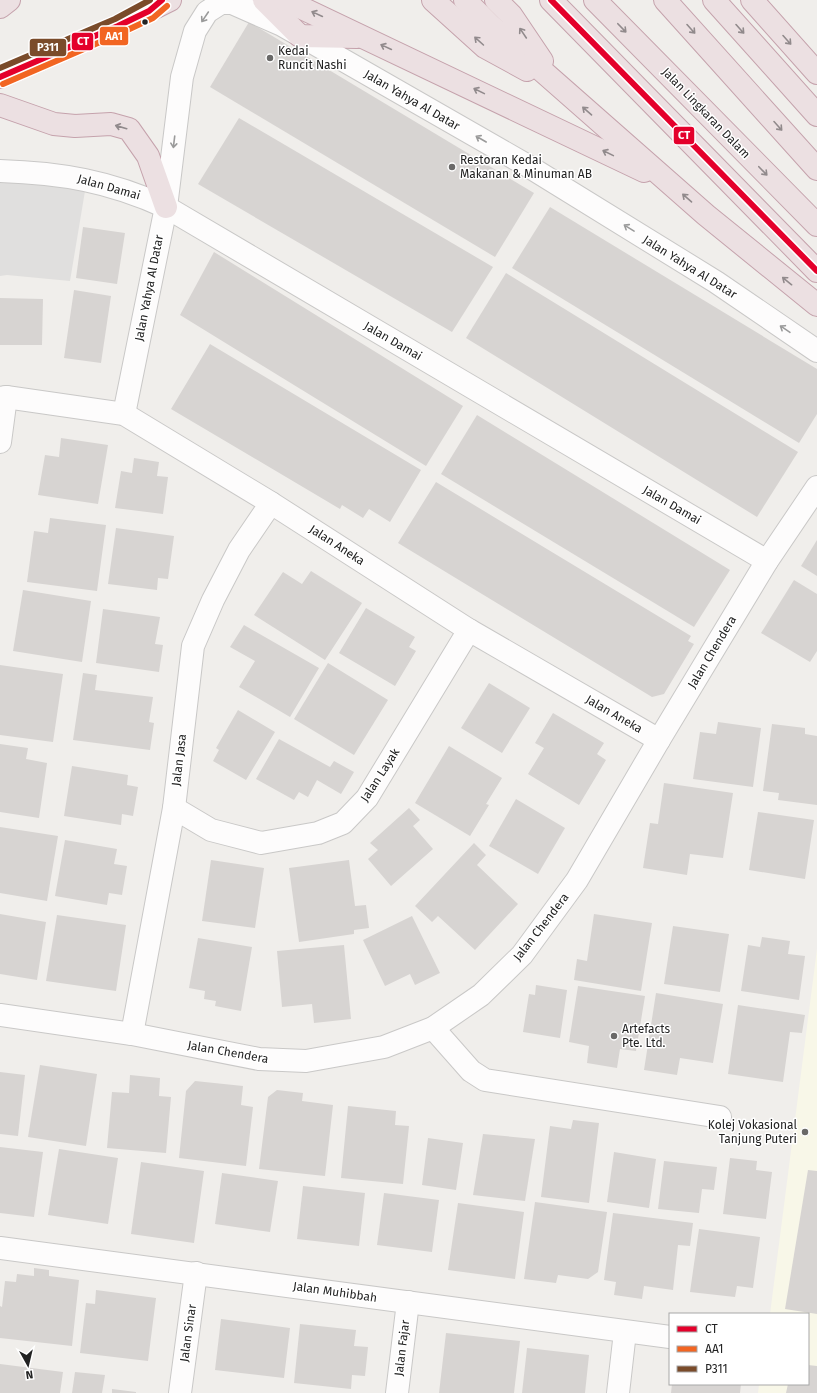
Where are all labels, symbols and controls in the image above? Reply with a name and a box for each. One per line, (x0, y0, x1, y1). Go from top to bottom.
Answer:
one-way arrow (311, 10, 323, 18)
one-way arrow (201, 11, 209, 22)
unlabelled marker (140, 17, 150, 27)
one-way arrow (618, 23, 627, 33)
one-way arrow (686, 24, 695, 34)
one-way arrow (735, 24, 744, 34)
line badge: AA1 (99, 26, 129, 46)
one-way arrow (519, 28, 527, 39)
text: AA1 (104, 30, 123, 43)
line badge: CT (71, 32, 94, 51)
one-way arrow (782, 34, 791, 44)
text: CT (77, 35, 89, 48)
one-way arrow (474, 37, 484, 46)
line badge: P311 (29, 38, 67, 57)
text: P311 (37, 41, 59, 54)
one-way arrow (381, 43, 393, 50)
place label: Kedai Runcit Nashi (278, 44, 347, 72)
marker: Kedai Runcit Nashi (265, 53, 275, 63)
street label: Jalan Lingkaran Dalam (659, 65, 753, 161)
street label: Jalan Yahya Al Datar (362, 67, 463, 133)
one-way arrow (473, 87, 485, 94)
one-way arrow (581, 106, 592, 115)
one-way arrow (773, 120, 782, 131)
one-way arrow (115, 123, 128, 130)
line badge: CT (673, 126, 695, 145)
text: CT (678, 129, 690, 142)
one-way arrow (170, 135, 178, 148)
one-way arrow (476, 135, 488, 143)
one-way arrow (603, 149, 615, 156)
place label: Restoran Kedai Makanan & Minuman AB (460, 153, 592, 181)
marker: Restoran Kedai Makanan & Minuman AB (447, 162, 457, 172)
one-way arrow (758, 166, 767, 176)
street label: Jalan Damai (76, 171, 142, 203)
one-way arrow (681, 193, 692, 202)
one-way arrow (624, 224, 635, 232)
street label: Jalan Yahya Al Datar (641, 232, 740, 302)
street label: Jalan Yahya Al Datar (132, 233, 166, 342)
one-way arrow (781, 276, 792, 285)
street label: Jalan Damai (362, 319, 424, 363)
one-way arrow (780, 325, 791, 333)
street label: Jalan Damai (641, 483, 703, 527)
street label: Jalan Aneka (307, 522, 367, 568)
street label: Jalan Chendera (685, 613, 739, 691)
street label: Jalan Aneka (583, 692, 645, 736)
street label: Jalan Jasa (169, 733, 189, 787)
street label: Jalan Layak (358, 745, 403, 804)
street label: Jalan Chendera (510, 890, 572, 964)
place label: Artefacts Pte. Ltd. (622, 1022, 671, 1050)
marker: Artefacts Pte. Ltd. (609, 1031, 619, 1041)
street label: Jalan Chendera (186, 1038, 270, 1066)
place label: Kolej Vokasional Tanjung Puteri (708, 1118, 797, 1146)
marker: Kolej Vokasional Tanjung Puteri (800, 1127, 810, 1137)
street label: Jalan Muhibbah (292, 1279, 378, 1305)
street label: Jalan Sinar (177, 1303, 199, 1363)
legend (669, 1313, 809, 1385)
street label: Jalan Fajar (392, 1319, 412, 1377)
text: CT (705, 1322, 719, 1336)
text: AA1 (705, 1342, 723, 1356)
north arrow (8, 1345, 48, 1385)
text: P311 (705, 1362, 728, 1376)
text: N (25, 1367, 34, 1381)

